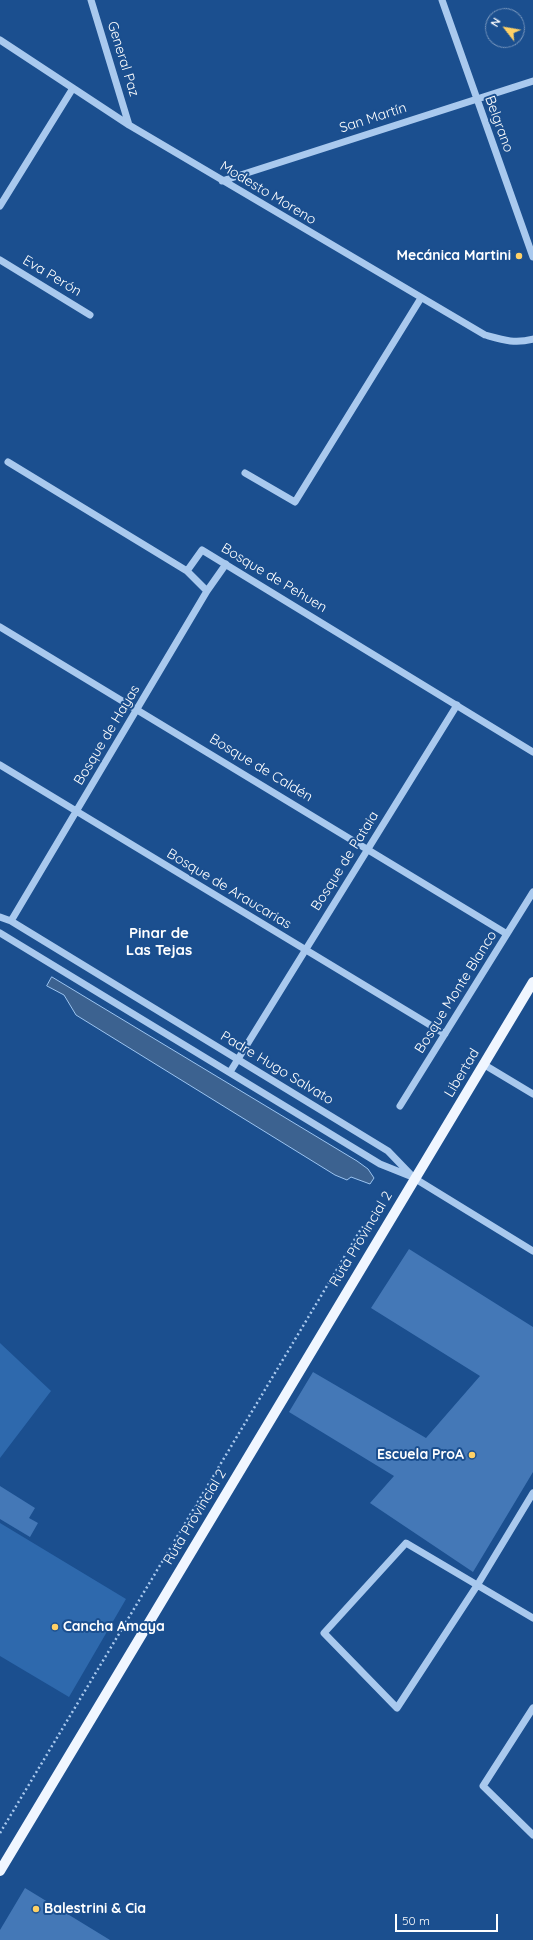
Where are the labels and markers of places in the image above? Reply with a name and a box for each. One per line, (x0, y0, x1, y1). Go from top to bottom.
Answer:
place label: Mecánica Martini (397, 248, 511, 264)
marker: Mecánica Martini (514, 251, 524, 261)
place label: Escuela ProA (377, 1447, 464, 1463)
marker: Escuela ProA (467, 1450, 477, 1460)
place label: Cancha Amaya (63, 1619, 165, 1635)
marker: Cancha Amaya (50, 1622, 60, 1632)
place label: Balestrini & Cia (44, 1901, 146, 1917)
marker: Balestrini & Cia (31, 1904, 41, 1914)

